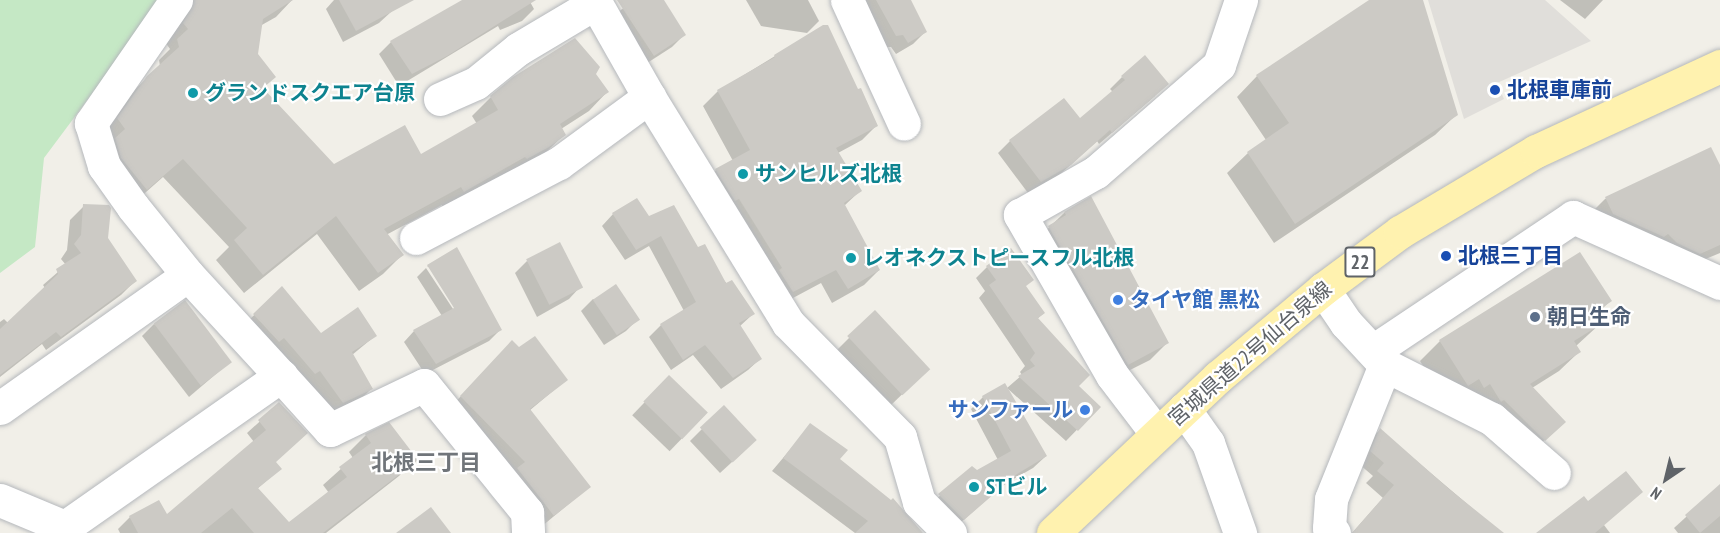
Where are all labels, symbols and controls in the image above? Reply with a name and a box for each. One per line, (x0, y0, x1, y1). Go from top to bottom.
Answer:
place label: 北根車庫前 (1507, 77, 1612, 103)
place label: グランドスクエア台原 (205, 80, 415, 106)
marker: 北根車庫前 (1488, 83, 1502, 97)
marker: グランドスクエア台原 (186, 86, 200, 100)
place label: サンヒルズ北根 (755, 161, 902, 187)
marker: サンヒルズ北根 (736, 167, 750, 181)
place label: 北根三丁目 (1458, 243, 1563, 269)
place label: レオネクストピースフル北根 (863, 245, 1136, 271)
road number: 22 (1344, 245, 1376, 279)
marker: 北根三丁目 (1439, 249, 1453, 263)
marker: レオネクストピースフル北根 (844, 251, 858, 265)
street label: 宮城県道22号仙台泉線 (1163, 276, 1337, 432)
place label: タイヤ館 黒松 (1130, 287, 1260, 313)
marker: タイヤ館 黒松 (1111, 293, 1125, 307)
place label: 朝日生命 (1547, 304, 1631, 330)
marker: 朝日生命 (1528, 310, 1542, 324)
place label: サンファール (947, 397, 1073, 423)
marker: サンファール (1078, 403, 1092, 417)
north arrow (1636, 449, 1696, 509)
district label: 北根三丁目 (371, 450, 481, 476)
place label: STビル (986, 474, 1047, 500)
marker: STビル (967, 480, 981, 494)
text: N (1646, 483, 1665, 504)

